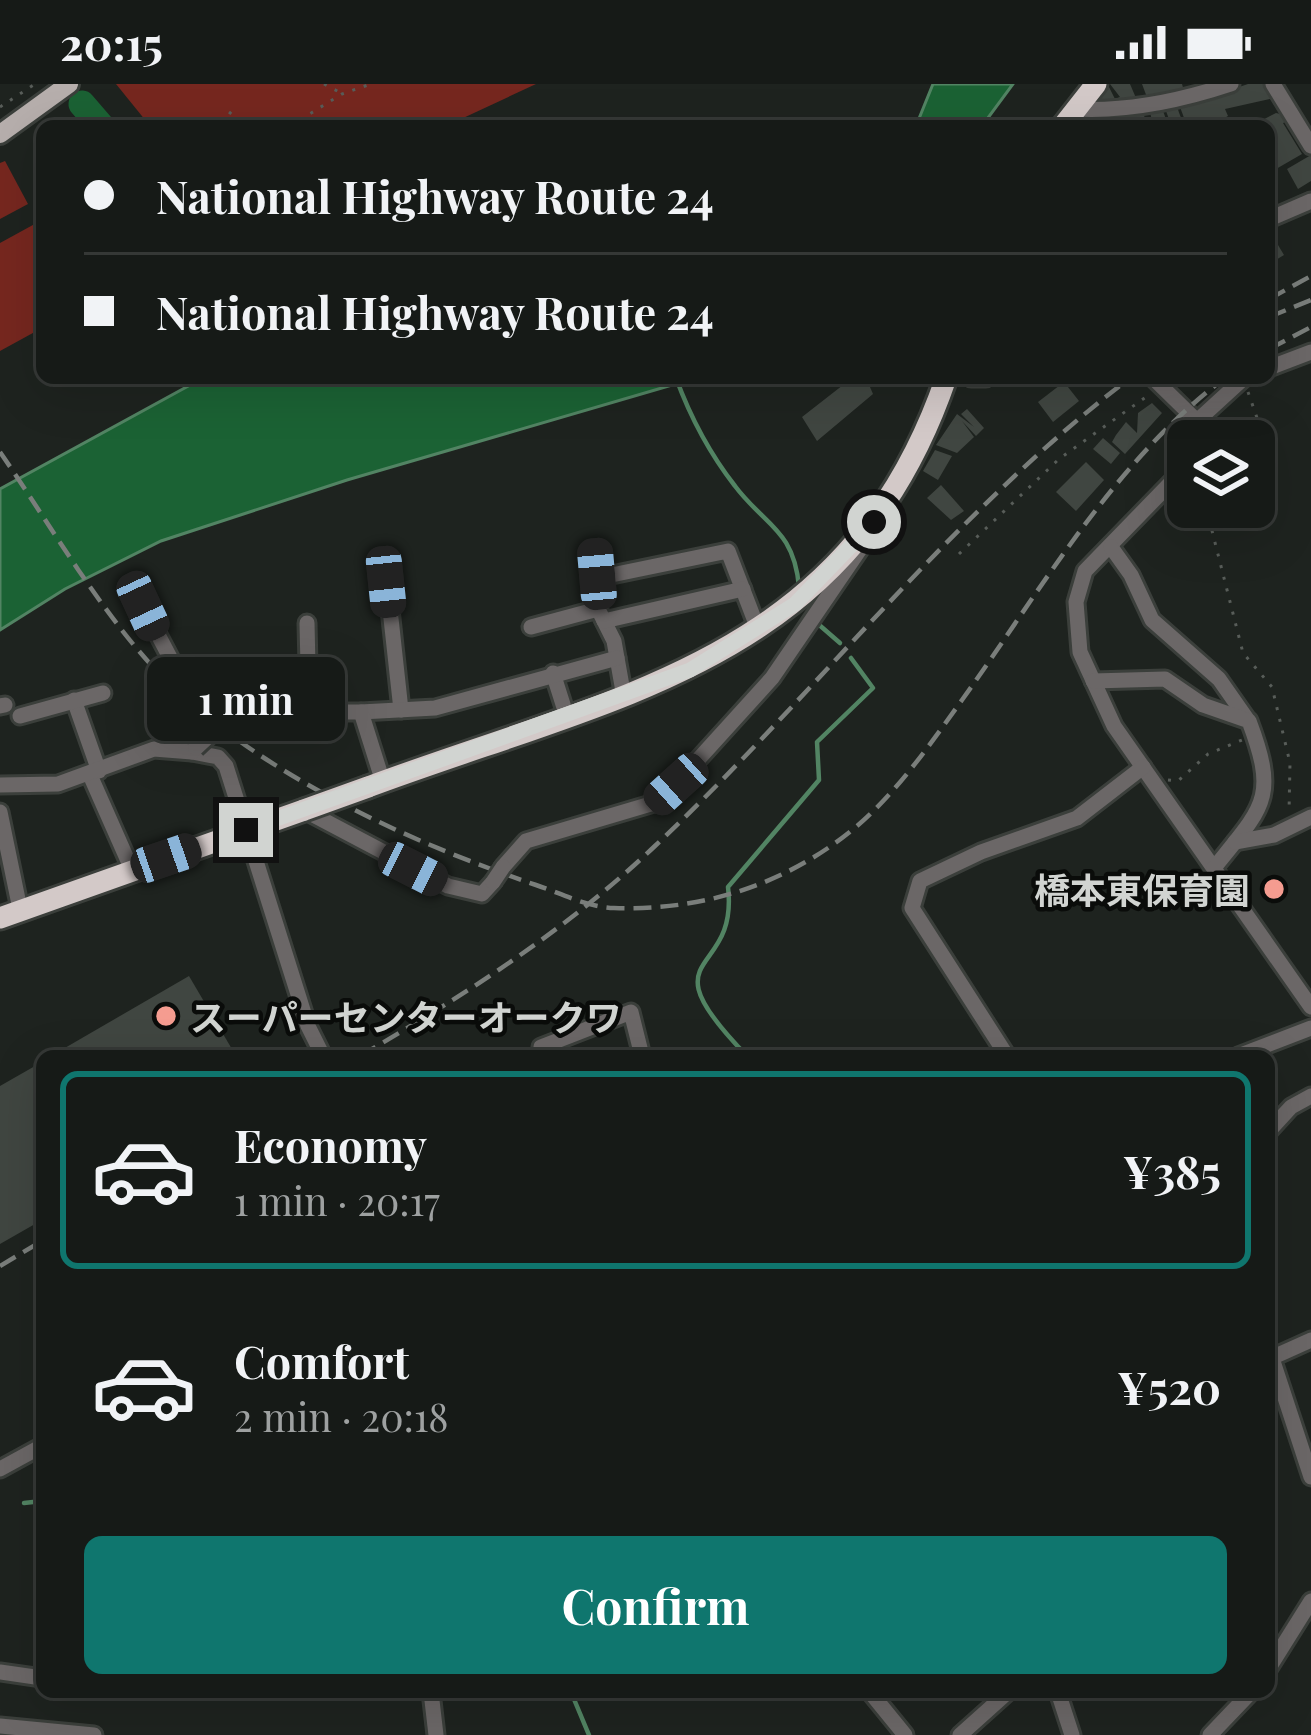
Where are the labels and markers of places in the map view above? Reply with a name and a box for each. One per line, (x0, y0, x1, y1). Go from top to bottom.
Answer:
place label: 橋本東保育園 (1034, 865, 1250, 913)
marker: 橋本東保育園 (1261, 876, 1287, 902)
place label: スーパーセンターオークワ (190, 992, 622, 1040)
marker: スーパーセンターオークワ (153, 1003, 179, 1029)

